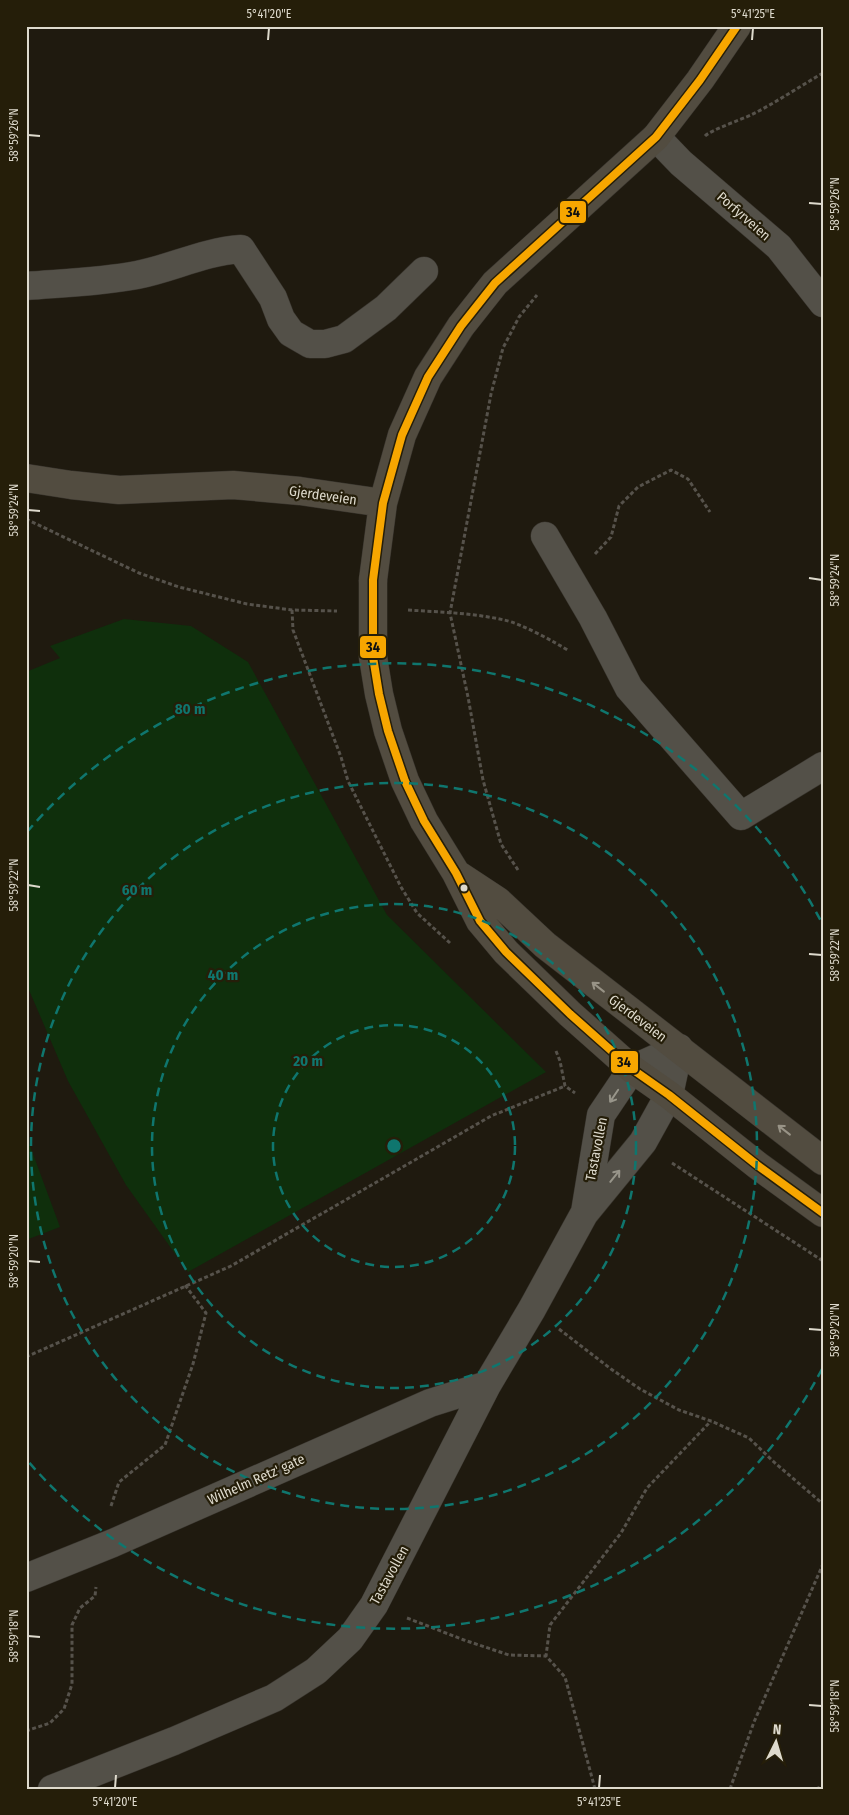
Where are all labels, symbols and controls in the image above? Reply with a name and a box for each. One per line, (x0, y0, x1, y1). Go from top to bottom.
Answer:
text: 5°41'20"E (247, 7, 292, 21)
text: 5°41'25"E (731, 7, 775, 21)
text: 58°59'26"N (7, 108, 21, 162)
text: 58°59'26"N (828, 177, 842, 231)
street label: Porfyrveien (713, 188, 774, 244)
line badge: 34 (559, 200, 587, 224)
text: 34 (565, 204, 580, 221)
street label: Gjerdeveien (288, 482, 358, 509)
text: 58°59'24"N (7, 484, 21, 536)
text: 58°59'24"N (828, 554, 842, 606)
line badge: 34 (359, 635, 387, 659)
text: 34 (365, 639, 380, 656)
text: 80 m (175, 700, 205, 718)
text: 58°59'22"N (7, 858, 21, 912)
text: 60 m (122, 881, 152, 899)
unlabelled marker (459, 883, 469, 893)
text: 58°59'22"N (828, 928, 842, 982)
text: 40 m (208, 966, 238, 984)
one-way arrow (592, 982, 605, 993)
street label: Gjerdeveien (605, 991, 670, 1046)
line badge: 34 (610, 1050, 639, 1074)
text: 20 m (292, 1052, 323, 1070)
text: 34 (616, 1054, 631, 1071)
one-way arrow (609, 1088, 619, 1102)
street label: Tastavollen (582, 1116, 611, 1183)
one-way arrow (777, 1125, 790, 1136)
centre of rings (385, 1137, 403, 1155)
one-way arrow (610, 1170, 621, 1183)
text: 58°59'20"N (7, 1234, 21, 1288)
text: 58°59'20"N (828, 1303, 842, 1357)
street label: Wilhelm Retz' gate (205, 1450, 308, 1509)
street label: Tastavollen (366, 1543, 413, 1608)
text: 58°59'18"N (7, 1609, 21, 1663)
text: 58°59'18"N (828, 1679, 842, 1733)
north arrow (752, 1718, 802, 1768)
text: N (772, 1721, 782, 1738)
text: 5°41'20"E (93, 1795, 138, 1809)
text: 5°41'25"E (577, 1795, 621, 1809)

